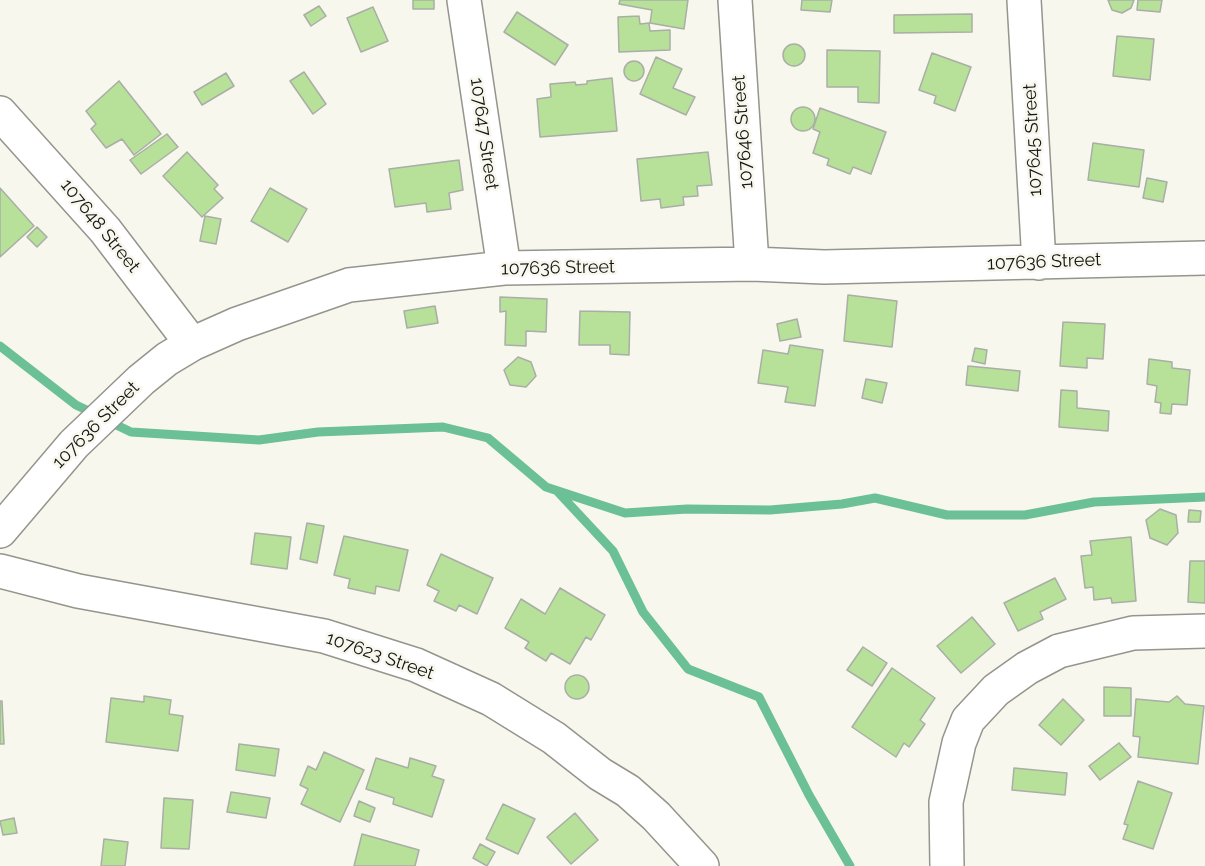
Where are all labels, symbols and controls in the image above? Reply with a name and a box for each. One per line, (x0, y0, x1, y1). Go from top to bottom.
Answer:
street label: 107646 Street (728, 74, 758, 190)
street label: 107647 Street (465, 77, 503, 191)
street label: 107645 Street (1019, 83, 1047, 197)
street label: 107648 Street (56, 175, 144, 277)
street label: 107636 Street (987, 249, 1101, 275)
street label: 107636 Street (501, 256, 615, 280)
street label: 107636 Street (48, 377, 144, 473)
street label: 107623 Street (323, 627, 437, 685)

